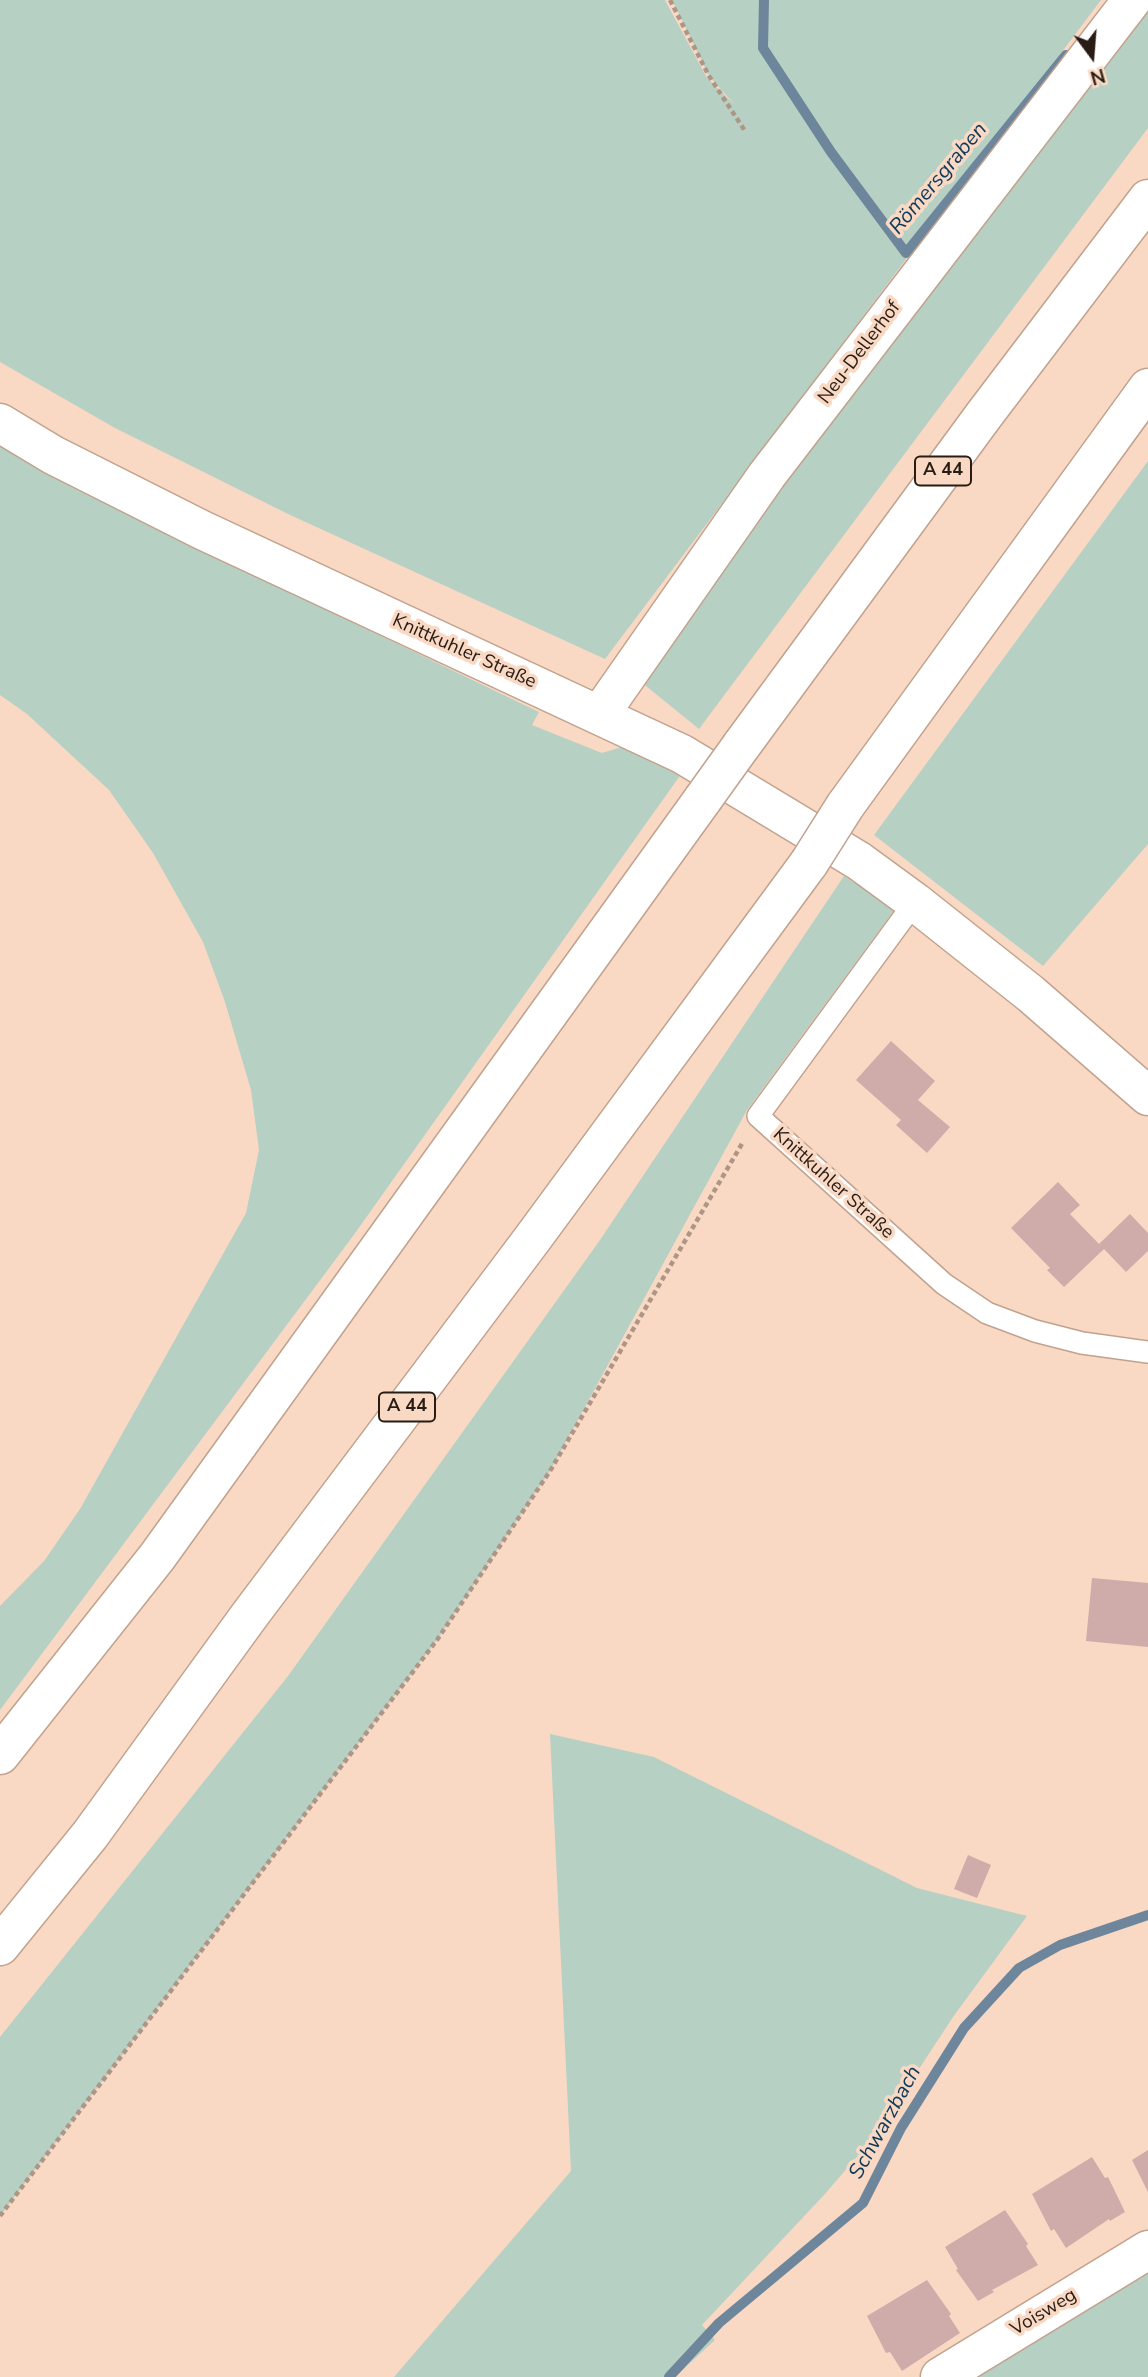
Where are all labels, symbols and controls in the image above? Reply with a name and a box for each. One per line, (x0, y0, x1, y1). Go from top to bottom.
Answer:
north arrow (1057, 21, 1127, 91)
text: N (1087, 62, 1108, 91)
water label: Römersgraben (885, 118, 993, 240)
street label: Neu-Dellerhof (814, 297, 906, 409)
road number: A 44 (915, 457, 971, 486)
street label: Knittkuhler Straße (388, 610, 540, 694)
street label: Knittkuhler Straße (768, 1124, 898, 1244)
road number: A 44 (379, 1392, 435, 1422)
water label: Schwarzbach (845, 2062, 927, 2184)
street label: Voisweg (1007, 2284, 1081, 2342)

